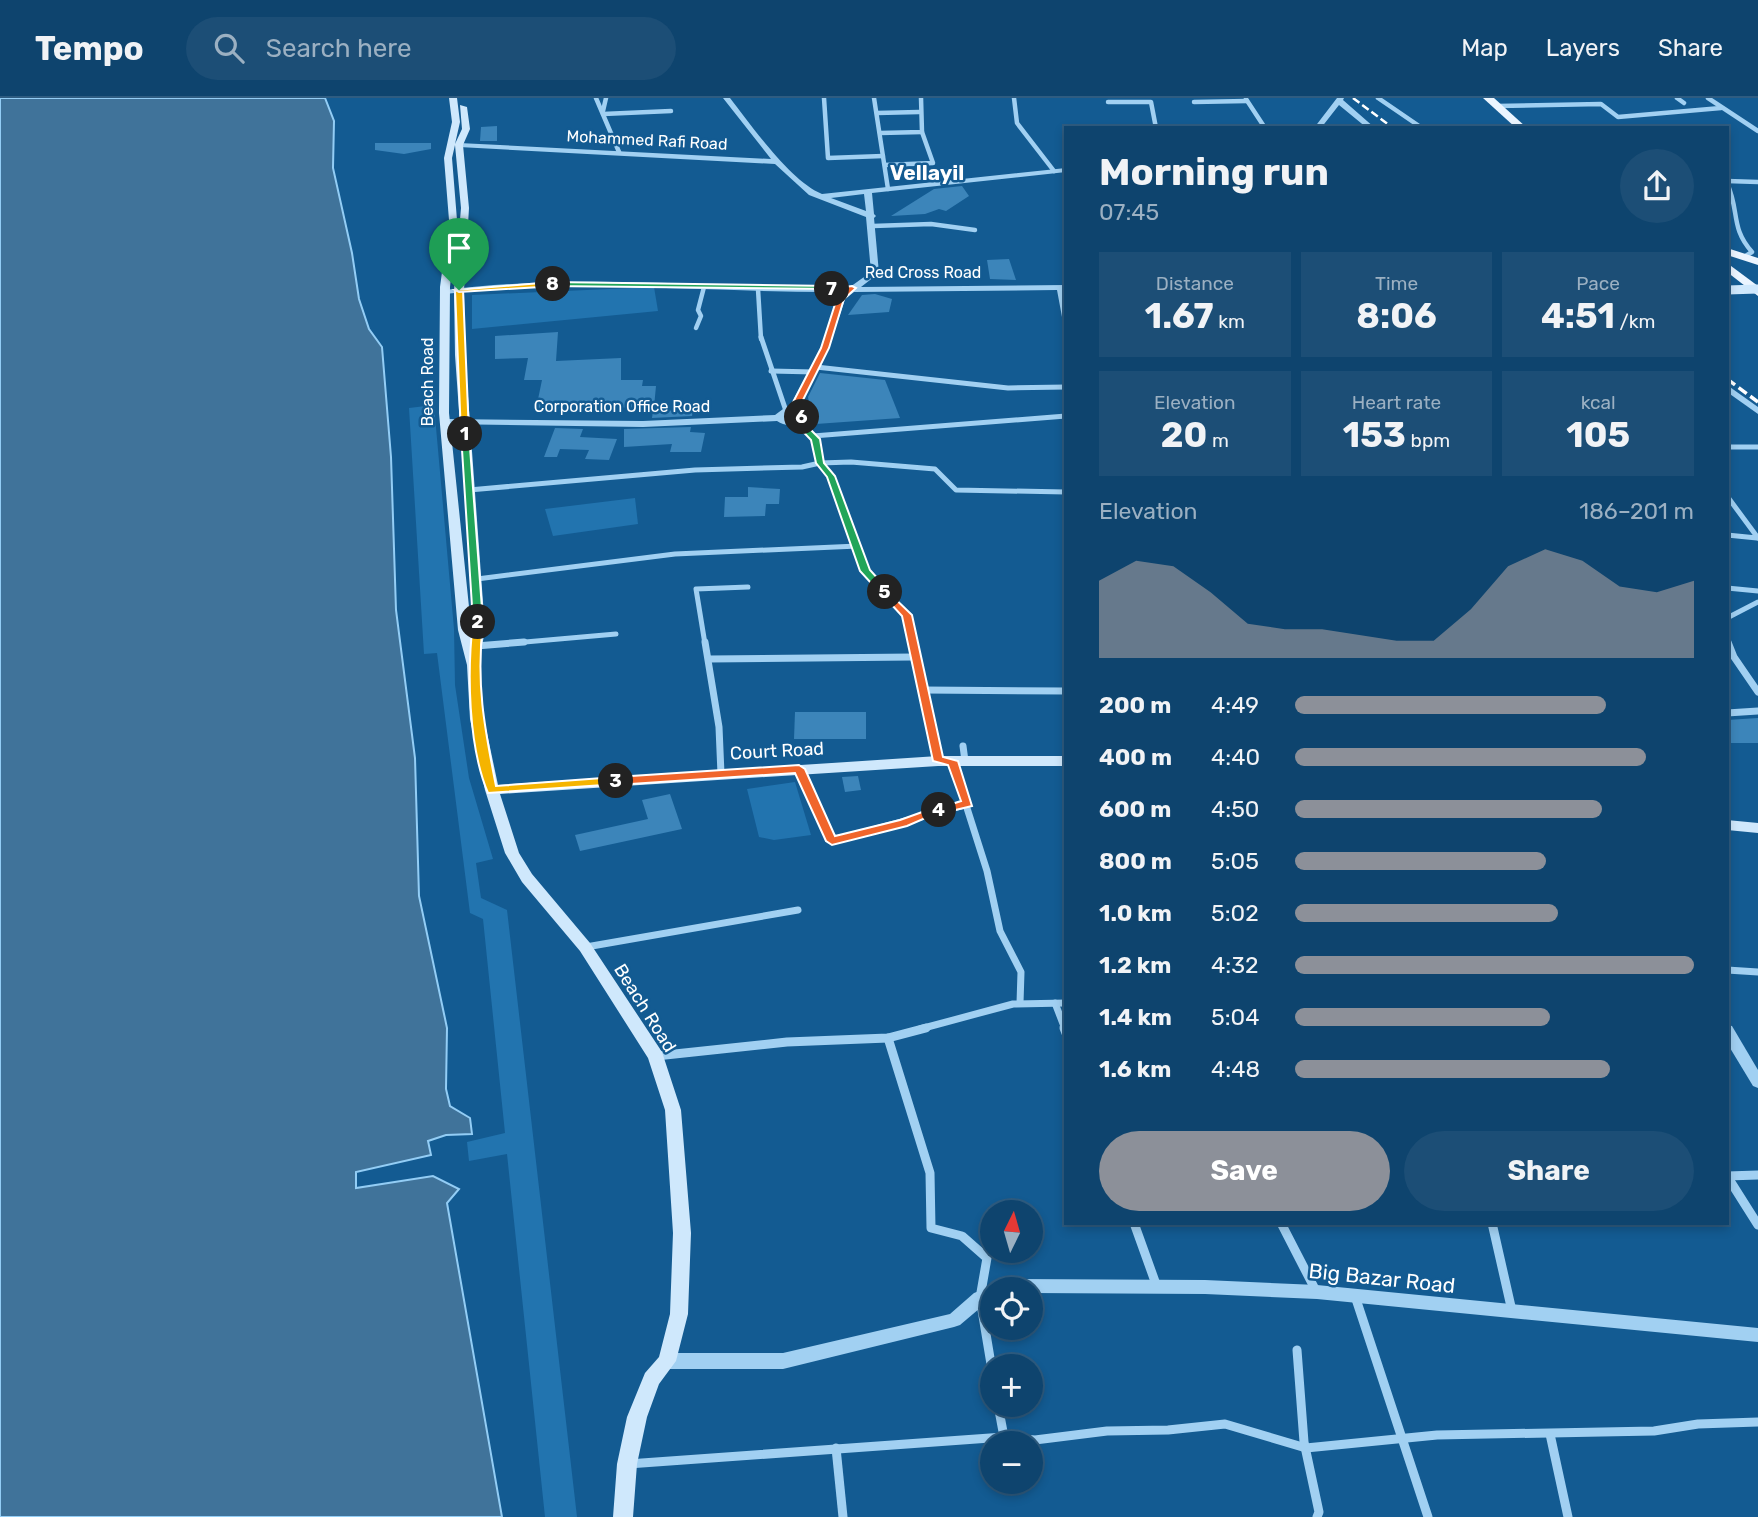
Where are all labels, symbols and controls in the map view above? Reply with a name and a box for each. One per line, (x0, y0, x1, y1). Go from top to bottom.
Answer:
search box (186, 17, 676, 80)
text: Tempo (35, 29, 144, 68)
icon: search (210, 29, 248, 67)
text: Search here (266, 33, 412, 64)
text: Map (1461, 34, 1508, 62)
text: Layers (1546, 34, 1620, 62)
text: Share (1658, 34, 1723, 62)
street label: Mohammed Rafi Road (566, 126, 728, 154)
text: Morning run (1099, 149, 1329, 195)
button: share (1620, 149, 1694, 223)
district label: Vellayil (890, 160, 964, 185)
text: 07:45 (1099, 198, 1159, 226)
pin (429, 218, 489, 290)
icon: arrive (440, 229, 478, 267)
street label: Red Cross Road (865, 263, 981, 282)
pin: 8 (536, 266, 570, 302)
text: 8 (546, 272, 559, 295)
pin: 7 (814, 272, 850, 306)
text: Distance (1156, 272, 1234, 295)
text: Time (1375, 272, 1418, 295)
text: Pace (1576, 272, 1620, 295)
text: 7 (826, 277, 837, 300)
text: 1.67 (1145, 295, 1214, 337)
text: 8:06 (1356, 295, 1437, 337)
text: 4:51 (1541, 295, 1615, 337)
text: km (1214, 310, 1245, 333)
text: /km (1615, 310, 1655, 333)
street label: Beach Road (418, 338, 437, 426)
text: Elevation (1154, 391, 1236, 414)
text: Heart rate (1352, 391, 1441, 414)
text: kcal (1581, 391, 1616, 414)
street label: Corporation Office Road (534, 397, 710, 416)
pin: 6 (784, 400, 820, 434)
text: 6 (795, 405, 808, 428)
text: 20 (1161, 414, 1207, 456)
text: 153 (1343, 414, 1406, 456)
text: 105 (1566, 414, 1630, 456)
pin: 1 (448, 416, 482, 452)
text: 1 (460, 422, 469, 445)
text: m (1207, 429, 1229, 452)
text: bpm (1406, 429, 1450, 452)
text: Elevation (1099, 497, 1198, 525)
text: 186–201 m (1579, 497, 1694, 525)
pin: 5 (868, 574, 903, 610)
text: 5 (878, 580, 891, 603)
pin: 2 (461, 604, 496, 640)
text: 2 (471, 610, 484, 633)
text: 200 m (1099, 691, 1171, 719)
text: 4:49 (1211, 691, 1259, 719)
street label: Court Road (729, 738, 825, 764)
text: 400 m (1099, 743, 1172, 771)
text: 4:40 (1211, 743, 1260, 771)
pin: 3 (598, 764, 634, 798)
text: 3 (609, 769, 622, 792)
pin: 4 (922, 792, 956, 828)
text: 600 m (1099, 795, 1171, 823)
text: 4:50 (1211, 795, 1259, 823)
text: 4 (932, 798, 945, 821)
text: 800 m (1099, 847, 1172, 875)
text: 5:05 (1211, 847, 1259, 875)
text: 1.0 km (1099, 899, 1172, 927)
text: 5:02 (1211, 899, 1259, 927)
text: 1.2 km (1099, 951, 1171, 979)
text: 4:32 (1211, 951, 1259, 979)
street label: Beach Road (609, 960, 681, 1056)
text: 1.4 km (1099, 1003, 1172, 1031)
text: 5:04 (1211, 1003, 1259, 1031)
text: 1.6 km (1099, 1055, 1171, 1083)
text: 4:48 (1211, 1055, 1260, 1083)
button: Save (1099, 1131, 1390, 1211)
button: Share (1404, 1131, 1694, 1211)
north arrow (980, 1200, 1043, 1264)
map controls (980, 1200, 1043, 1494)
street label: Big Bazar Road (1308, 1258, 1456, 1298)
button: locate (980, 1277, 1043, 1340)
button: + (980, 1354, 1043, 1417)
button: − (980, 1431, 1043, 1494)

